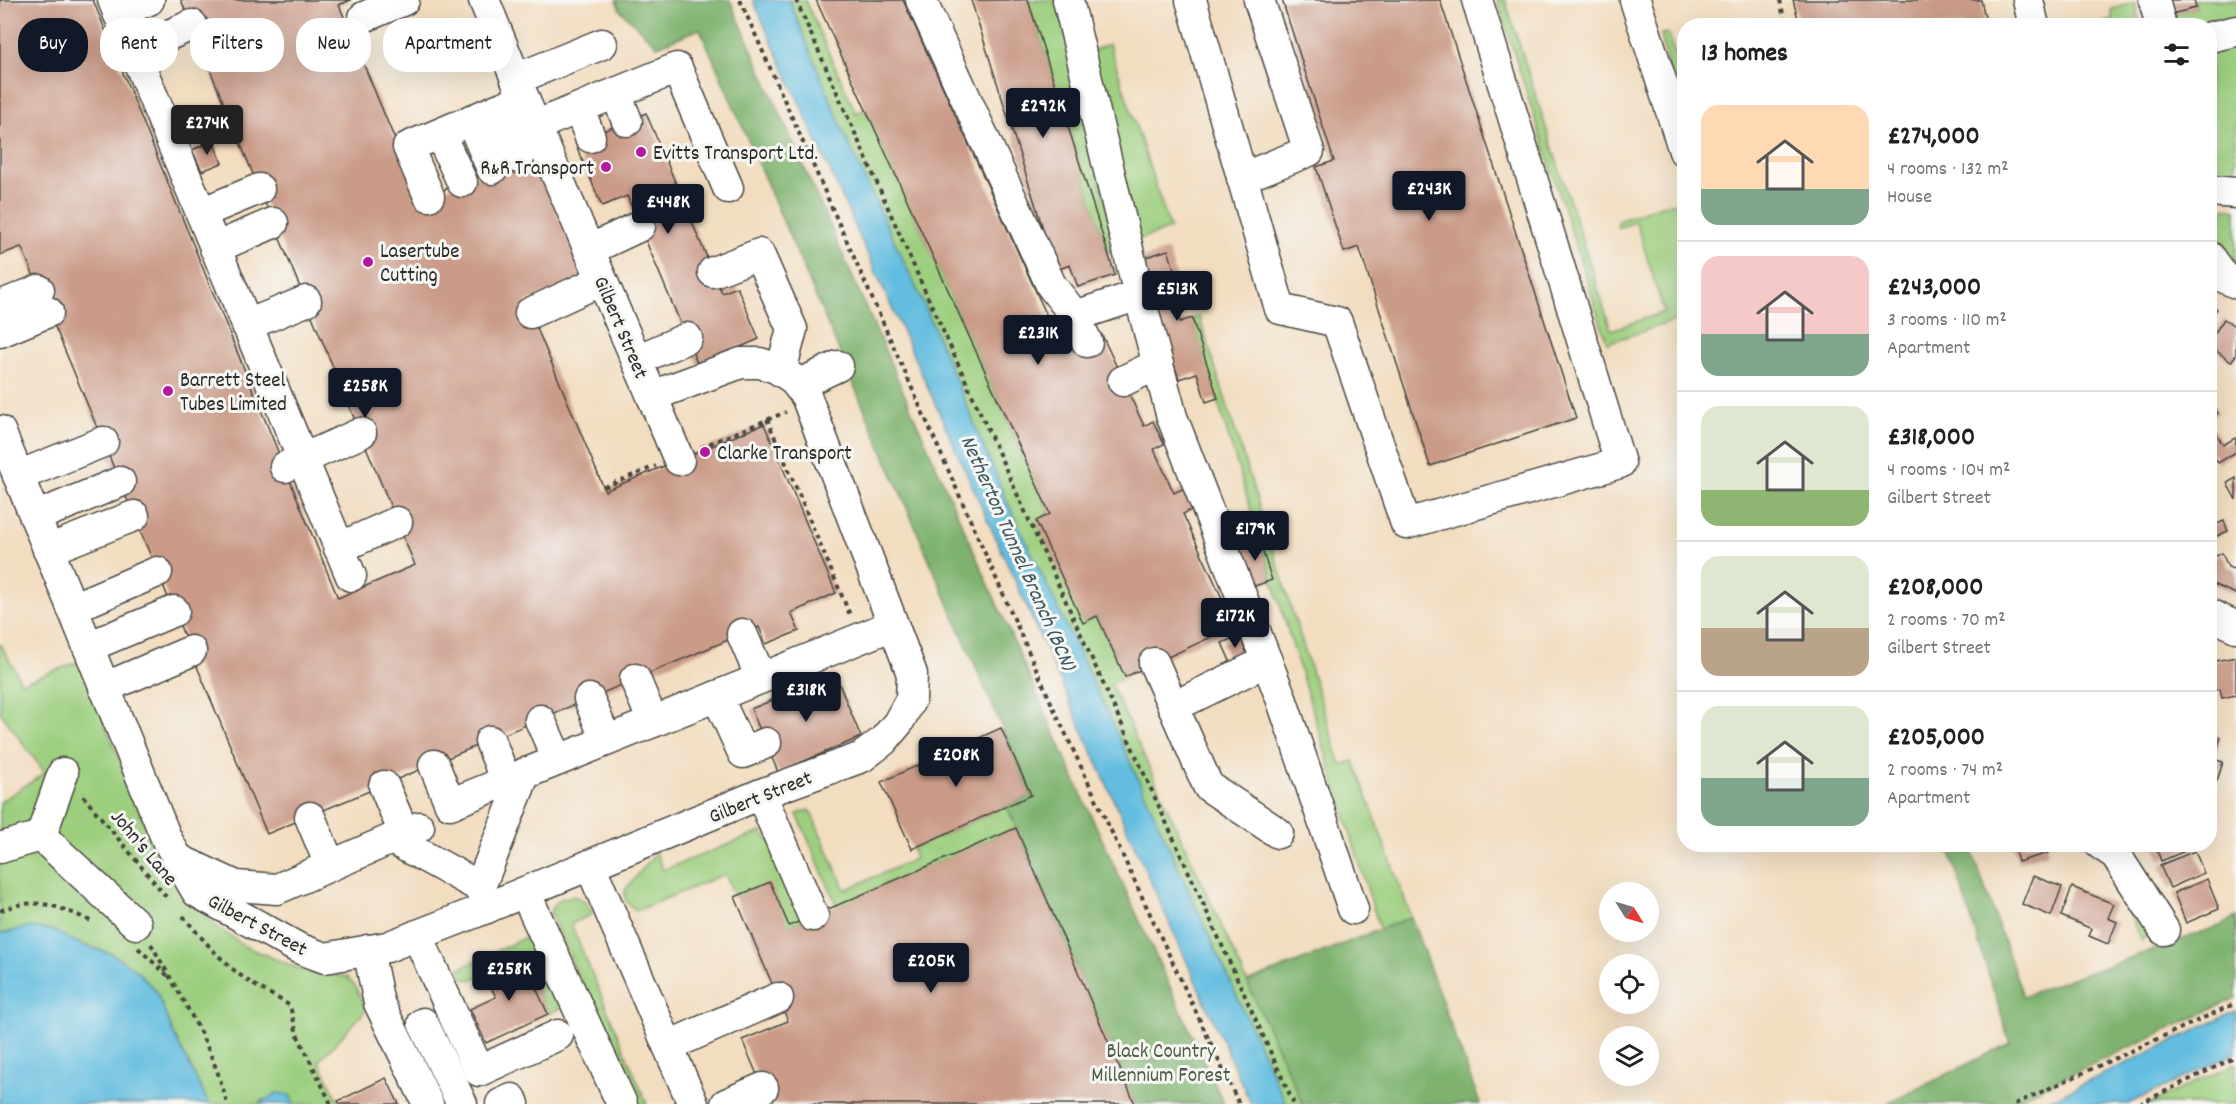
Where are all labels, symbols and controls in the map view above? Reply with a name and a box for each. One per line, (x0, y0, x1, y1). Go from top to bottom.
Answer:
chip: Buy (18, 18, 88, 72)
chip: Rent (100, 18, 178, 72)
chip: Filters (190, 18, 284, 72)
chip: New (296, 18, 371, 72)
chip: Apartment (383, 18, 513, 72)
text: 13 homes (1701, 36, 1788, 73)
icon: filters (2160, 38, 2193, 71)
pin: £292K (1001, 88, 1085, 139)
text: £292K (1020, 93, 1066, 121)
pin: £274K (165, 105, 249, 156)
text: £274K (185, 110, 229, 138)
text: £274,000 (1887, 119, 1980, 156)
icon: home (1749, 129, 1821, 201)
place label: Evitts Transport Ltd. (653, 140, 818, 170)
marker: Evitts Transport Ltd. (634, 145, 648, 159)
place label: R&R Transport (480, 155, 594, 185)
text: 4 rooms · 132 m² (1887, 156, 2009, 184)
marker: R&R Transport (599, 160, 613, 174)
pin: £243K (1387, 171, 1471, 222)
text: £243K (1406, 176, 1452, 204)
pin: £448K (626, 184, 710, 235)
text: House (1887, 184, 1932, 212)
text: £448K (646, 189, 690, 217)
place label: Lasertube Cutting (380, 238, 459, 292)
marker: Lasertube Cutting (361, 255, 375, 269)
text: £243,000 (1887, 270, 1981, 307)
pin: £513K (1135, 271, 1219, 322)
street label: Gilbert Street (584, 272, 654, 384)
text: £513K (1156, 276, 1198, 304)
icon: home (1749, 280, 1821, 352)
text: 3 rooms · 110 m² (1887, 307, 2007, 335)
pin: £231K (996, 315, 1080, 366)
text: £231K (1017, 320, 1059, 348)
text: Apartment (1887, 335, 1970, 363)
place label: Barrett Steel Tubes Limited (180, 367, 287, 421)
pin: £258K (323, 368, 407, 419)
text: £258K (342, 373, 388, 401)
marker: Barrett Steel Tubes Limited (161, 384, 175, 398)
text: £318,000 (1887, 420, 1975, 457)
icon: home (1749, 430, 1821, 502)
water label: Netherton Tunnel Branch (BCN) (951, 431, 1083, 677)
place label: Clarke Transport (717, 440, 852, 470)
marker: Clarke Transport (698, 445, 712, 459)
text: 4 rooms · 104 m² (1887, 457, 2010, 485)
text: Gilbert Street (1887, 485, 1991, 513)
pin: £179K (1213, 511, 1297, 562)
text: £179K (1235, 516, 1275, 544)
text: £208,000 (1887, 570, 1983, 607)
icon: home (1749, 580, 1821, 652)
pin: £172K (1193, 598, 1277, 649)
text: £172K (1215, 603, 1255, 631)
text: 2 rooms · 70 m² (1887, 607, 2006, 635)
text: Gilbert Street (1887, 635, 1991, 663)
pin: £318K (764, 672, 848, 723)
text: £318K (786, 677, 826, 705)
text: £205,000 (1887, 720, 1985, 757)
icon: home (1749, 730, 1821, 802)
pin: £208K (914, 737, 998, 788)
text: £208K (933, 742, 979, 770)
text: 2 rooms · 74 m² (1887, 757, 2003, 785)
street label: Gilbert Street (705, 764, 818, 833)
text: Apartment (1887, 785, 1970, 813)
street label: John's Lane (102, 804, 184, 894)
north arrow (1599, 882, 1659, 942)
map controls (1599, 882, 1659, 1086)
street label: Gilbert Street (201, 888, 312, 966)
pin: £205K (889, 943, 973, 994)
text: £205K (907, 948, 955, 976)
pin: £258K (467, 951, 551, 1002)
button: locate (1599, 954, 1659, 1014)
text: £258K (486, 956, 532, 984)
button: layers (1599, 1026, 1659, 1086)
park label: Black Country Millennium Forest (1091, 1038, 1231, 1092)

